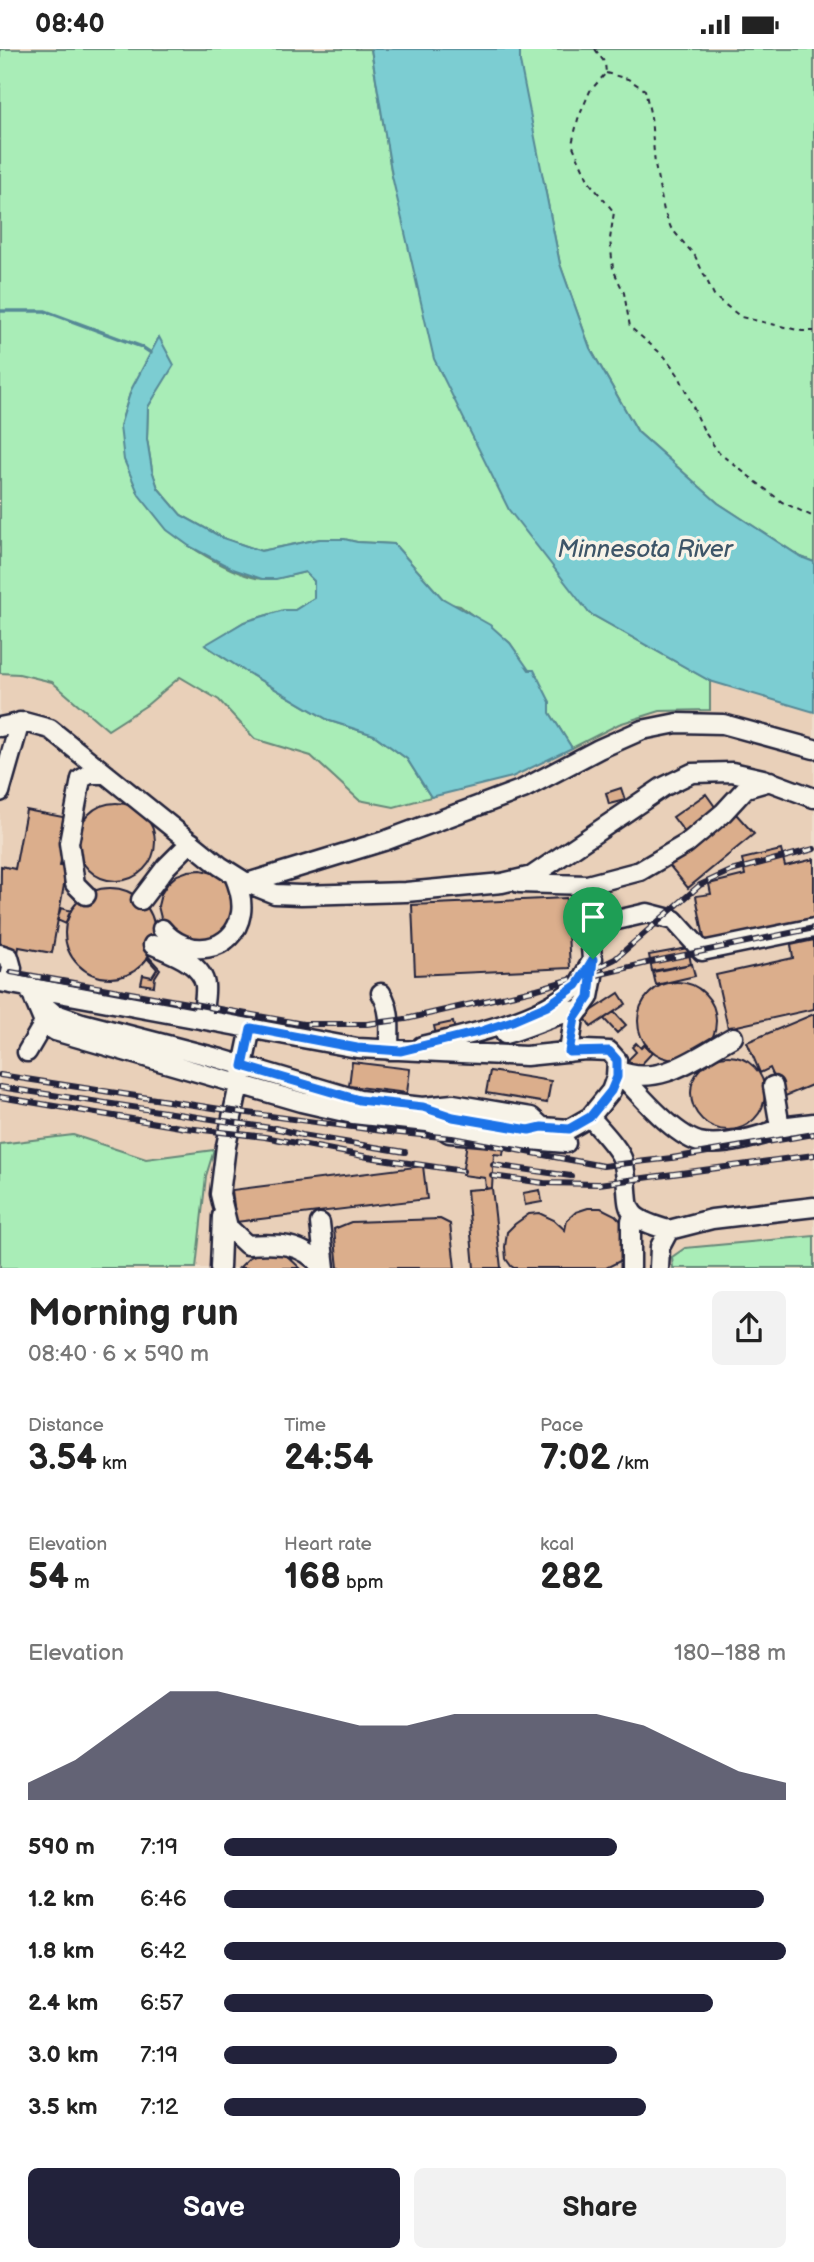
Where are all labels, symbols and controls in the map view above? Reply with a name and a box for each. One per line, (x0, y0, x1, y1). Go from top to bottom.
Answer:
text: 08:40 (35, 9, 105, 40)
water label: Minnesota River (557, 535, 735, 564)
pin (563, 887, 623, 959)
icon: arrive (574, 898, 612, 936)
text: Morning run (28, 1291, 239, 1336)
button: share (712, 1291, 786, 1365)
text: 08:40 · 6 × 590 m (28, 1340, 209, 1368)
text: Distance (28, 1414, 104, 1437)
text: Time (284, 1414, 326, 1437)
text: Pace (540, 1414, 583, 1437)
text: 3.54 (28, 1437, 97, 1480)
text: 24:54 (284, 1437, 373, 1480)
text: 7:02 (540, 1437, 611, 1480)
text: km (97, 1452, 127, 1475)
text: /km (611, 1452, 649, 1475)
text: Elevation (28, 1533, 107, 1556)
text: Heart rate (284, 1533, 372, 1556)
text: kcal (540, 1533, 574, 1556)
text: 54 (28, 1556, 69, 1599)
text: 168 (284, 1556, 341, 1599)
text: 282 (540, 1556, 603, 1599)
text: m (69, 1571, 90, 1594)
text: bpm (341, 1571, 384, 1594)
text: Elevation (28, 1639, 124, 1667)
text: 180–188 m (674, 1639, 786, 1667)
text: 590 m (28, 1833, 95, 1861)
text: 7:19 (140, 1833, 178, 1861)
text: 1.2 km (28, 1885, 94, 1913)
text: 6:46 (140, 1885, 187, 1913)
text: 1.8 km (28, 1937, 94, 1965)
text: 6:42 (140, 1937, 186, 1965)
text: 2.4 km (28, 1989, 98, 2017)
text: 6:57 (140, 1989, 183, 2017)
text: 3.0 km (28, 2041, 99, 2069)
text: 7:19 (140, 2041, 178, 2069)
text: 3.5 km (28, 2093, 98, 2121)
text: 7:12 (140, 2093, 178, 2121)
button: Save (28, 2168, 400, 2248)
button: Share (414, 2168, 786, 2248)

